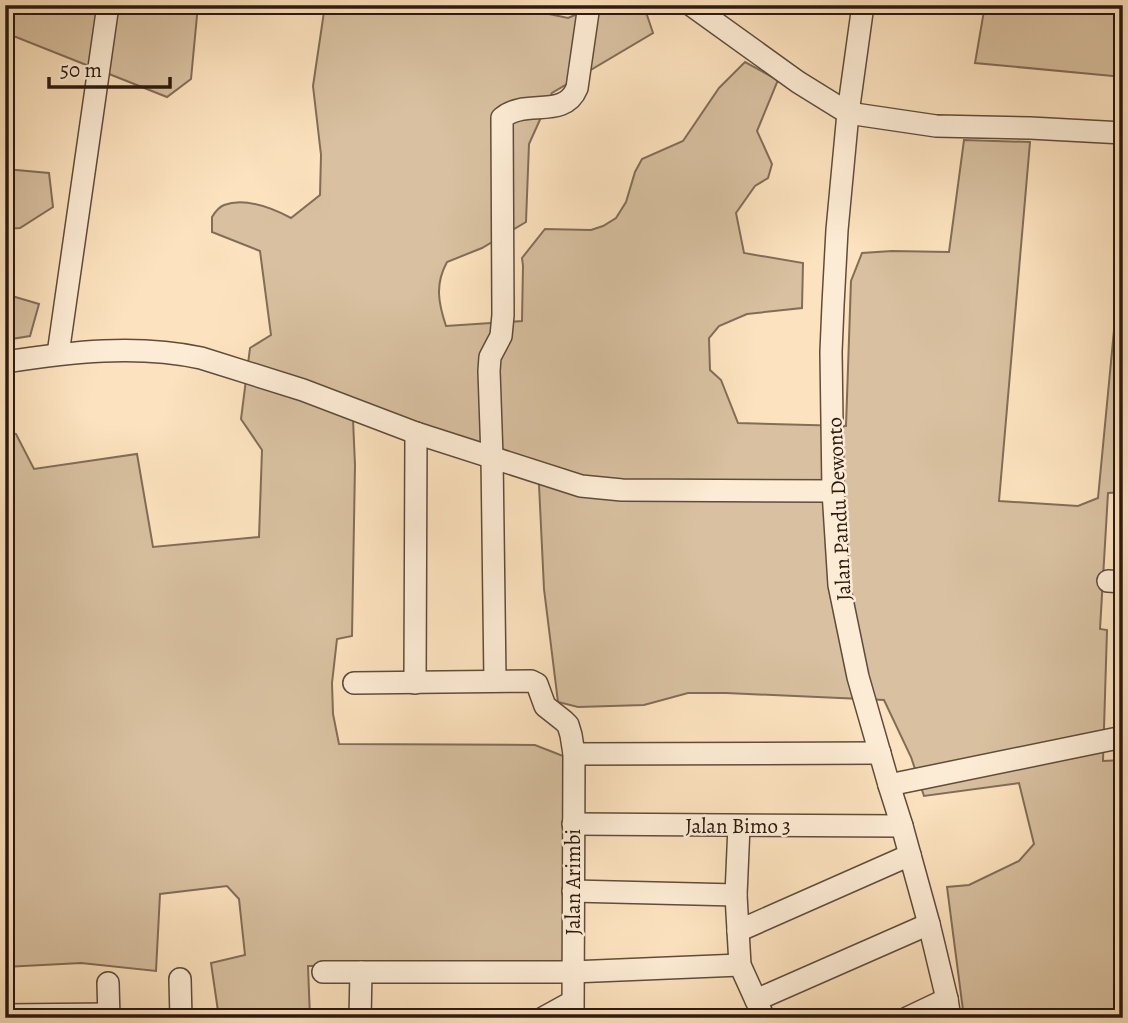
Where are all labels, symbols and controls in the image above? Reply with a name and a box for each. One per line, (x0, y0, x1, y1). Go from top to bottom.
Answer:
scale bar (49, 46, 170, 90)
text: 50 m (60, 56, 102, 84)
street label: Jalan Pandu Dewonto (820, 416, 858, 602)
street label: Jalan Bimo 3 (685, 812, 791, 840)
street label: Jalan Arimbi (559, 829, 587, 935)

